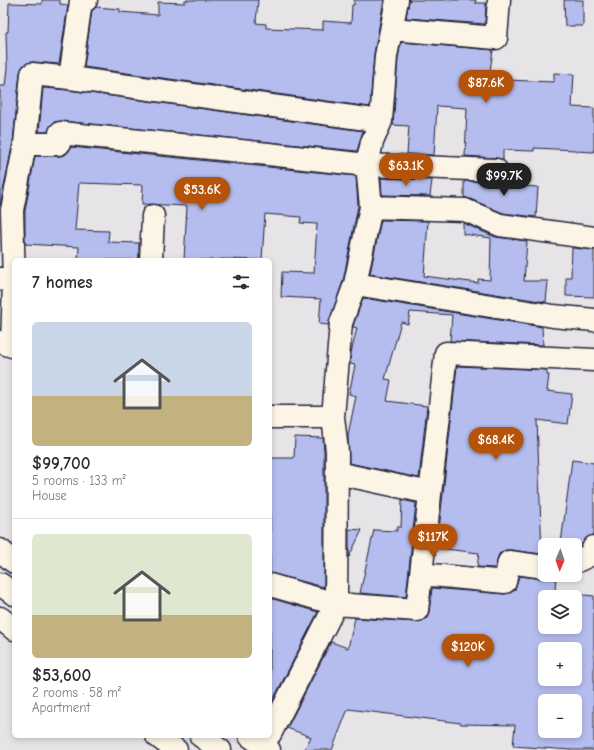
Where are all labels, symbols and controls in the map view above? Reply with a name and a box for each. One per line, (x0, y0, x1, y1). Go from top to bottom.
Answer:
pin: $87.6K (453, 70, 519, 104)
text: $87.6K (468, 75, 504, 90)
pin: $63.1K (373, 153, 439, 187)
text: $63.1K (388, 158, 424, 173)
pin: $99.7K (471, 163, 537, 197)
text: $99.7K (486, 168, 522, 183)
pin: $53.6K (169, 177, 235, 211)
text: $53.6K (183, 182, 221, 197)
icon: filters (230, 271, 252, 293)
text: 7 homes (32, 273, 93, 292)
icon: home (106, 348, 178, 420)
pin: $68.4K (463, 427, 529, 461)
text: $68.4K (477, 432, 515, 447)
text: $99,700 (32, 454, 90, 473)
text: 5 rooms · 133 m² (32, 473, 126, 488)
text: House (32, 488, 67, 503)
pin: $117K (405, 524, 461, 558)
text: $117K (417, 529, 449, 544)
north arrow (538, 538, 582, 582)
map controls (538, 538, 582, 738)
icon: home (106, 560, 178, 632)
button: layers (538, 590, 582, 634)
pin: $120K (440, 634, 496, 668)
text: $120K (451, 639, 485, 654)
button: + (538, 642, 582, 686)
text: $53,600 (32, 666, 91, 685)
text: 2 rooms · 58 m² (32, 685, 121, 700)
button: − (538, 694, 582, 738)
text: Apartment (32, 700, 90, 715)

